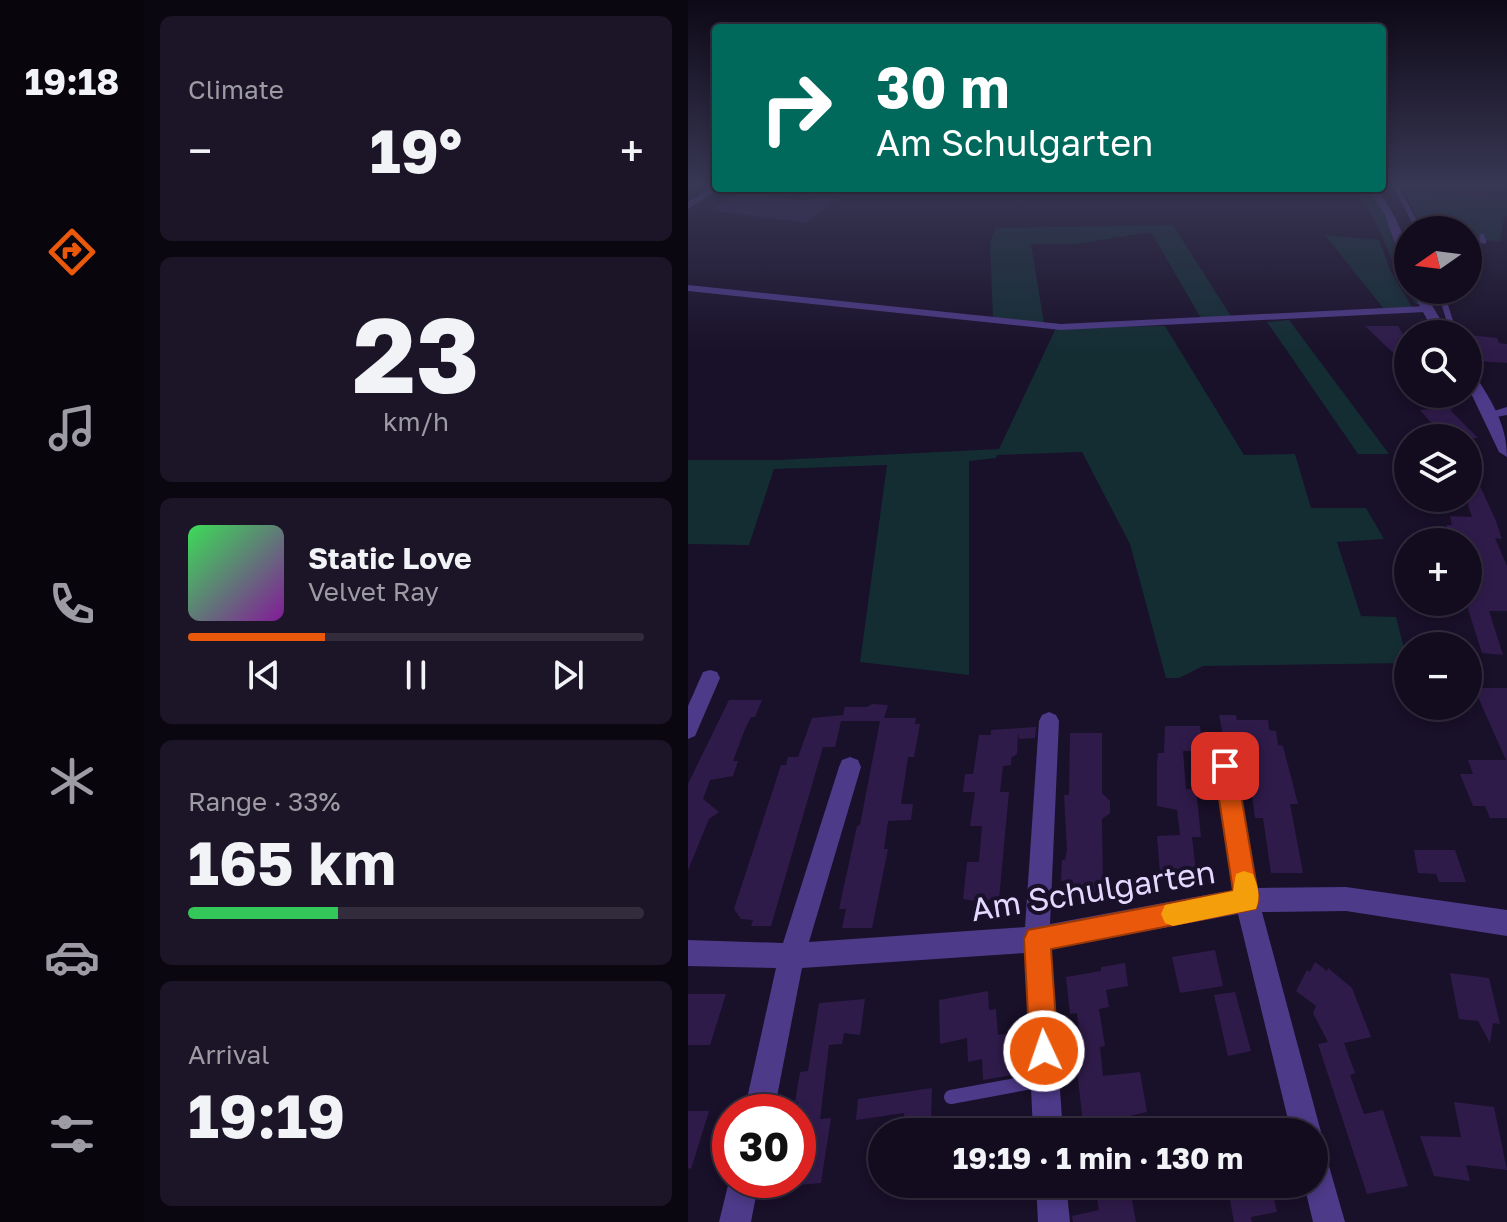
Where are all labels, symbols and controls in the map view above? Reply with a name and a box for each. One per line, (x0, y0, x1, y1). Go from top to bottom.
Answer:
text: 30 m (876, 53, 1010, 120)
icon: right (744, 56, 848, 160)
text: 19:18 (25, 60, 119, 103)
text: Climate (188, 74, 284, 105)
text: 19° (370, 114, 462, 186)
text: Am Schulgarten (876, 121, 1153, 164)
text: − (188, 124, 212, 177)
text: + (620, 124, 644, 177)
north arrow (1394, 216, 1482, 304)
map controls (1394, 216, 1482, 720)
icon: directions (44, 224, 100, 280)
text: 23 (353, 291, 479, 416)
button: search (1394, 320, 1482, 408)
icon: music (44, 400, 100, 456)
text: km/h (383, 406, 449, 437)
button: layers (1394, 424, 1482, 512)
button: + (1394, 528, 1482, 616)
text: Static Love (308, 540, 472, 576)
icon: phone (44, 576, 100, 632)
text: Velvet Ray (308, 576, 439, 607)
button: − (1394, 632, 1482, 720)
icon: previous (242, 653, 286, 697)
icon: pause (394, 653, 438, 697)
icon: next (546, 653, 590, 697)
pin (1191, 732, 1259, 800)
icon: arrive (1203, 744, 1247, 788)
icon: climate (44, 753, 100, 809)
text: Range · 33% (188, 786, 340, 817)
text: 165 km (188, 826, 396, 898)
street label: Am Schulgarten (968, 852, 1218, 928)
icon: car (44, 929, 100, 985)
position arrow (1002, 1009, 1086, 1093)
text: Arrival (188, 1039, 269, 1070)
text: 19:19 (188, 1079, 345, 1151)
speed limit sign: 30 (712, 1094, 816, 1198)
icon: filters (44, 1106, 100, 1162)
text: 19:19 · 1 min · 130 m (953, 1140, 1243, 1176)

